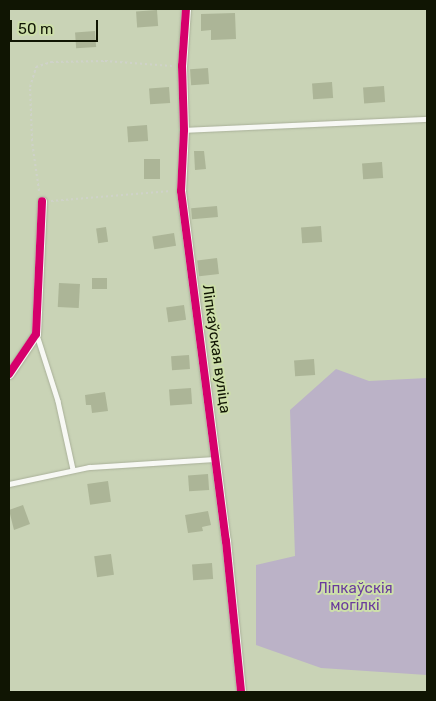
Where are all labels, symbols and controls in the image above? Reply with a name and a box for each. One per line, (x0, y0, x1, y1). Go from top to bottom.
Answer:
scale bar (12, 10, 100, 42)
text: 50 m (18, 20, 53, 38)
street label: Ліпкаўская вуліца (198, 283, 234, 415)
park label: Ліпкаўскія могілкі (317, 579, 393, 614)

